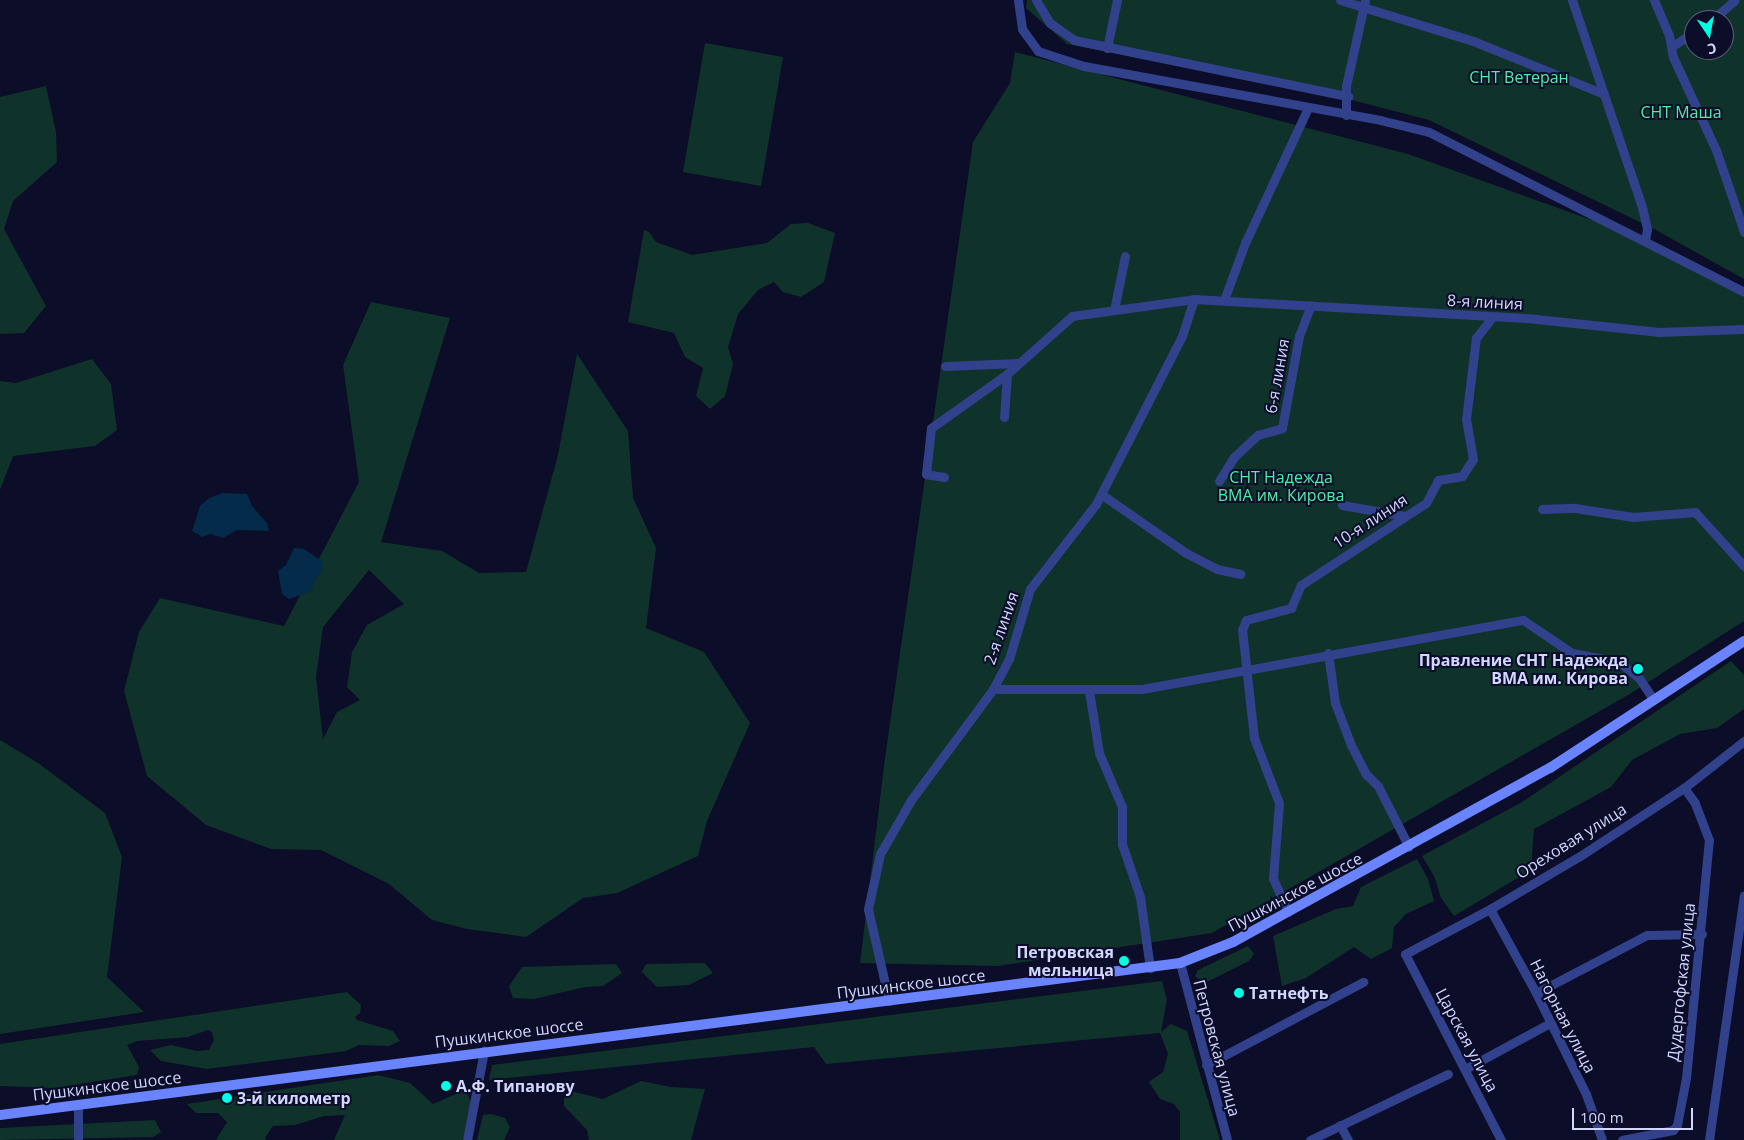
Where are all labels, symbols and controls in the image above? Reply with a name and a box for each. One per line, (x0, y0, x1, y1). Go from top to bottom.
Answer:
north arrow (1684, 10, 1734, 60)
text: С (1706, 39, 1718, 59)
park label: СНТ Ветеран (1469, 67, 1569, 87)
park label: СНТ Маша (1640, 102, 1722, 122)
street label: 8-я линия (1447, 290, 1523, 314)
street label: 6-я линия (1261, 337, 1293, 415)
park label: СНТ Надежда ВМА им. Кирова (1218, 467, 1344, 505)
street label: 10-я линия (1329, 490, 1411, 552)
street label: 2-я линия (980, 589, 1022, 667)
place label: Правление СНТ Надежда ВМА им. Кирова (1419, 650, 1628, 688)
marker: Правление СНТ Надежда ВМА им. Кирова (1632, 663, 1644, 675)
street label: Ореховая улица (1512, 799, 1630, 883)
street label: Пушкинское шоссе (1225, 848, 1365, 936)
street label: Дудергофская улица (1663, 902, 1699, 1062)
place label: Петровская мельница (1016, 942, 1114, 980)
marker: Петровская мельница (1118, 955, 1130, 967)
street label: Нагорная улица (1526, 956, 1600, 1076)
street label: Пушкинское шоссе (836, 965, 986, 1003)
street label: Петровская улица (1189, 977, 1245, 1119)
place label: Татнефть (1249, 983, 1329, 1003)
street label: Царская улица (1432, 985, 1502, 1095)
marker: Татнефть (1233, 987, 1245, 999)
street label: Пушкинское шоссе (434, 1014, 584, 1052)
street label: Пушкинское шоссе (32, 1067, 182, 1105)
place label: А.Ф. Типанову (456, 1076, 575, 1096)
marker: А.Ф. Типанову (440, 1080, 452, 1092)
place label: 3-й километр (237, 1088, 351, 1108)
marker: 3-й километр (221, 1092, 233, 1104)
scale bar (1574, 1098, 1695, 1130)
text: 100 m (1580, 1107, 1624, 1127)

